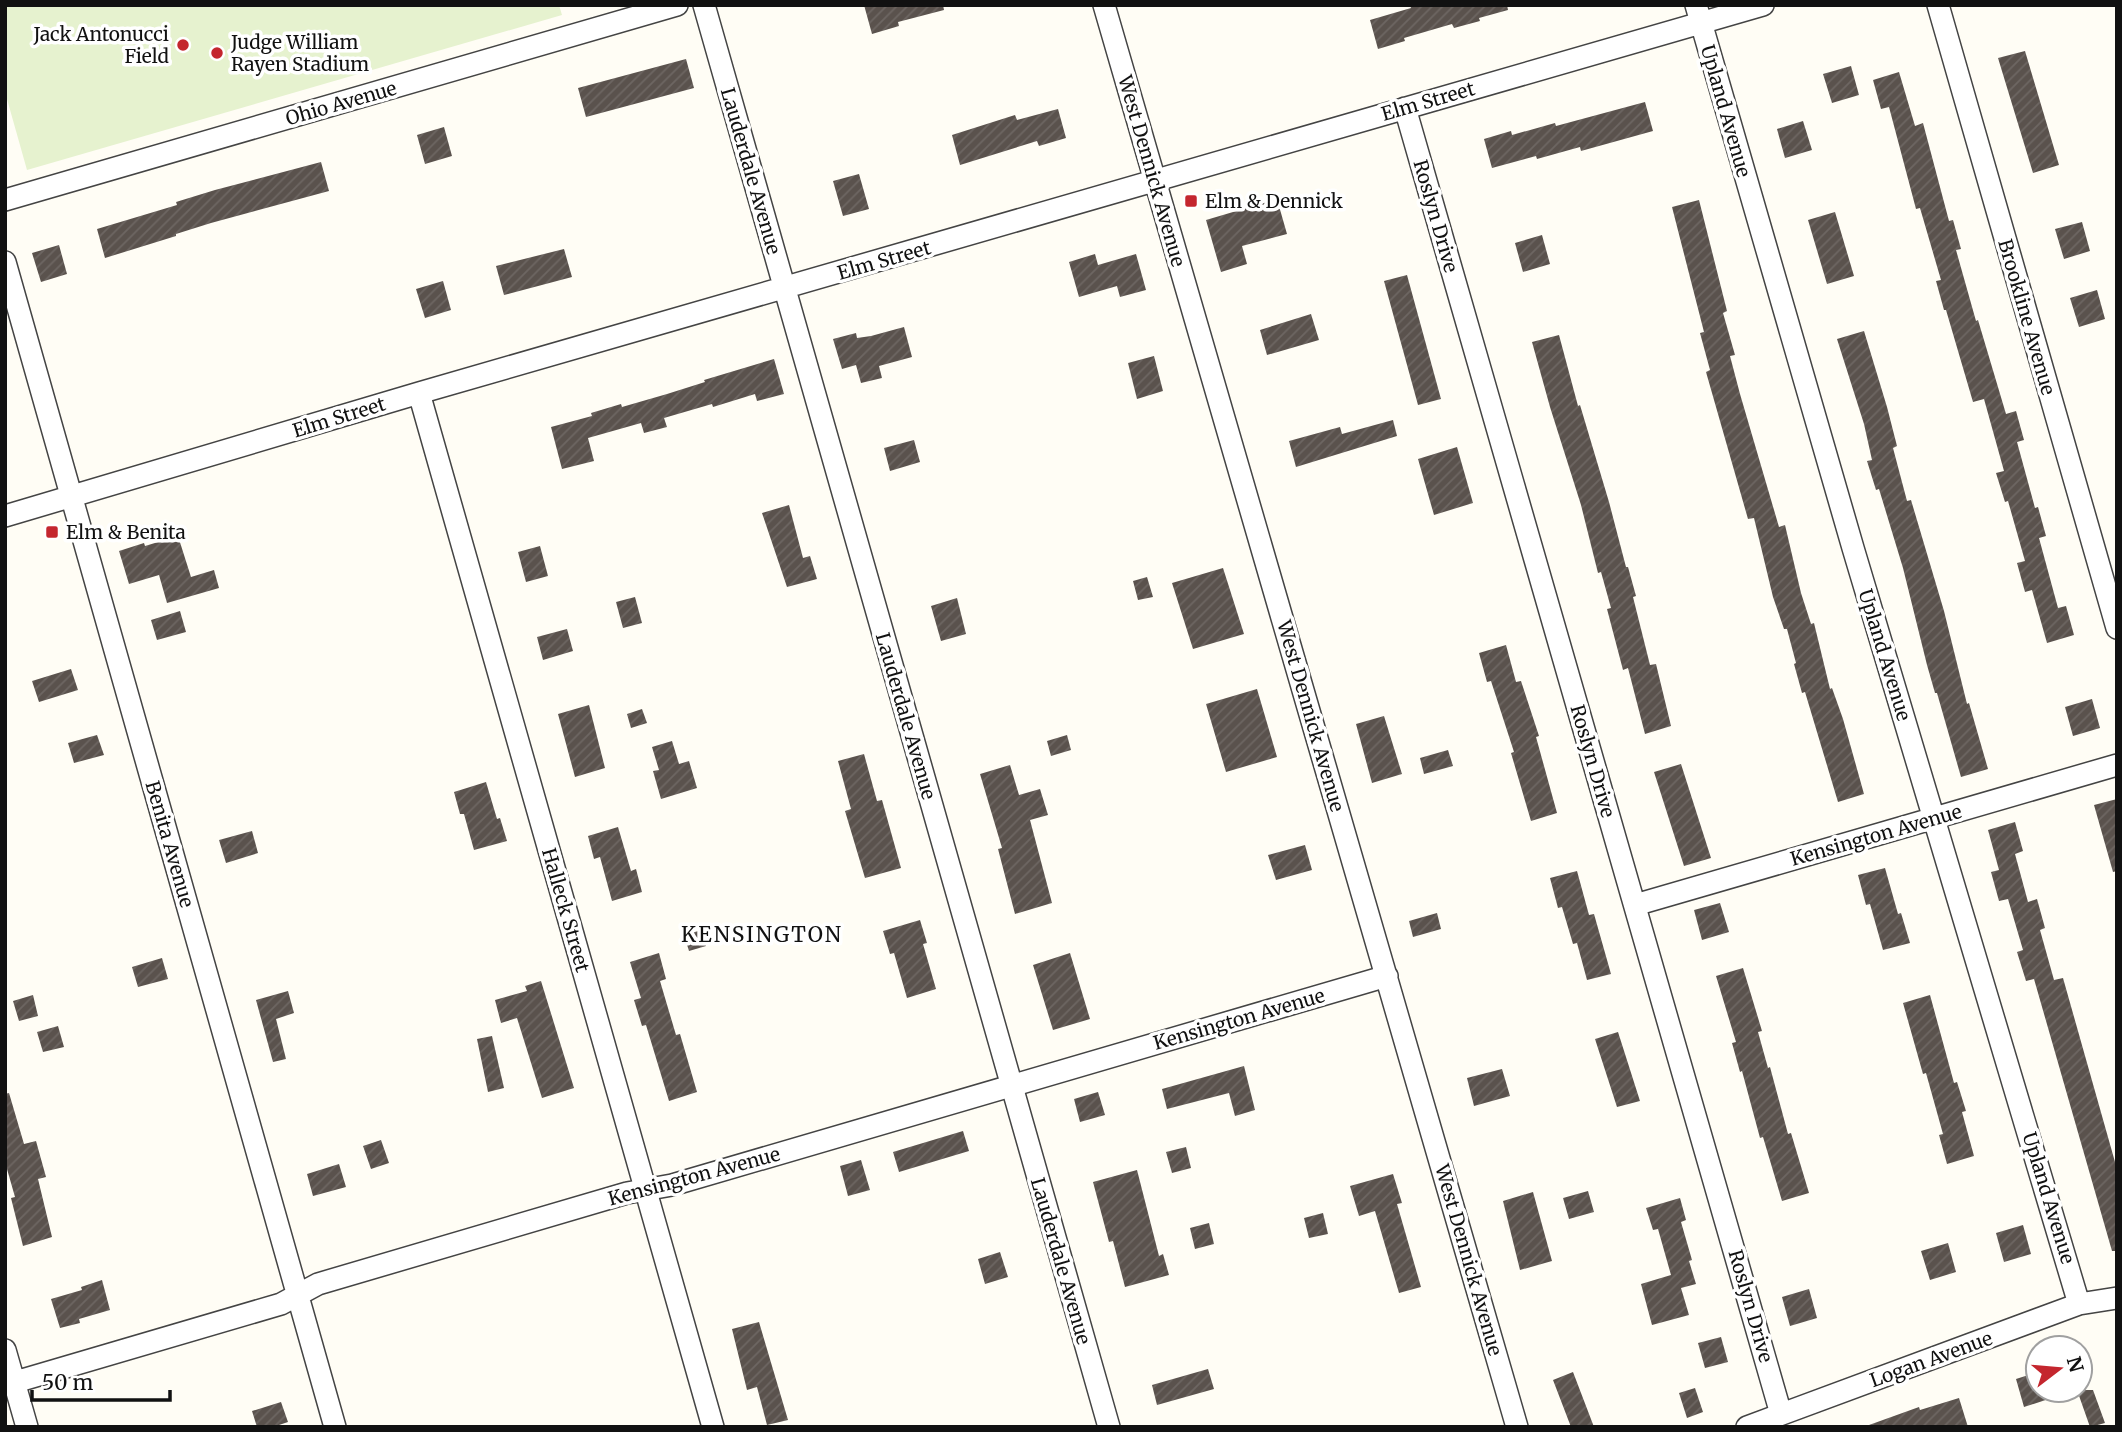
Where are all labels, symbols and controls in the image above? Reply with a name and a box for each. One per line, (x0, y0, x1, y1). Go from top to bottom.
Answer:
place label: Jack Antonucci Field (32, 22, 169, 68)
place label: Judge William Rayen Stadium (230, 30, 369, 76)
marker: Jack Antonucci Field (175, 37, 191, 53)
street label: Upland Avenue (1696, 42, 1756, 180)
marker: Judge William Rayen Stadium (209, 45, 225, 61)
street label: West Dennick Avenue (1113, 72, 1191, 269)
street label: Ohio Avenue (283, 76, 399, 130)
street label: Elm Street (1379, 76, 1478, 126)
street label: Lauderdale Avenue (716, 85, 786, 257)
street label: Roslyn Drive (1408, 157, 1464, 275)
place label: Elm & Dennick (1205, 189, 1343, 213)
marker: Elm & Dennick (1183, 193, 1199, 209)
street label: Elm Street (835, 235, 934, 285)
street label: Brookline Avenue (1993, 236, 2061, 398)
street label: Elm Street (290, 391, 389, 442)
place label: Elm & Benita (66, 520, 186, 544)
marker: Elm & Benita (44, 524, 60, 540)
street label: Upland Avenue (1854, 586, 1916, 724)
street label: West Dennick Avenue (1272, 617, 1350, 814)
street label: Lauderdale Avenue (871, 630, 941, 802)
street label: Roslyn Drive (1565, 702, 1621, 820)
street label: Benita Avenue (140, 778, 200, 910)
street label: Kensington Avenue (1788, 799, 1964, 871)
street label: Halleck Street (537, 845, 595, 975)
district label: KENSINGTON (681, 921, 843, 948)
street label: Kensington Avenue (1151, 983, 1327, 1055)
street label: Upland Avenue (2018, 1129, 2080, 1267)
street label: Kensington Avenue (605, 1141, 783, 1210)
street label: West Dennick Avenue (1430, 1161, 1508, 1358)
street label: Lauderdale Avenue (1026, 1175, 1096, 1347)
street label: Roslyn Drive (1723, 1247, 1779, 1365)
street label: Logan Avenue (1866, 1326, 1996, 1392)
north arrow (2024, 1334, 2094, 1404)
text: N (2062, 1354, 2089, 1375)
scale bar (32, 1358, 170, 1402)
text: 50 m (42, 1369, 93, 1396)

